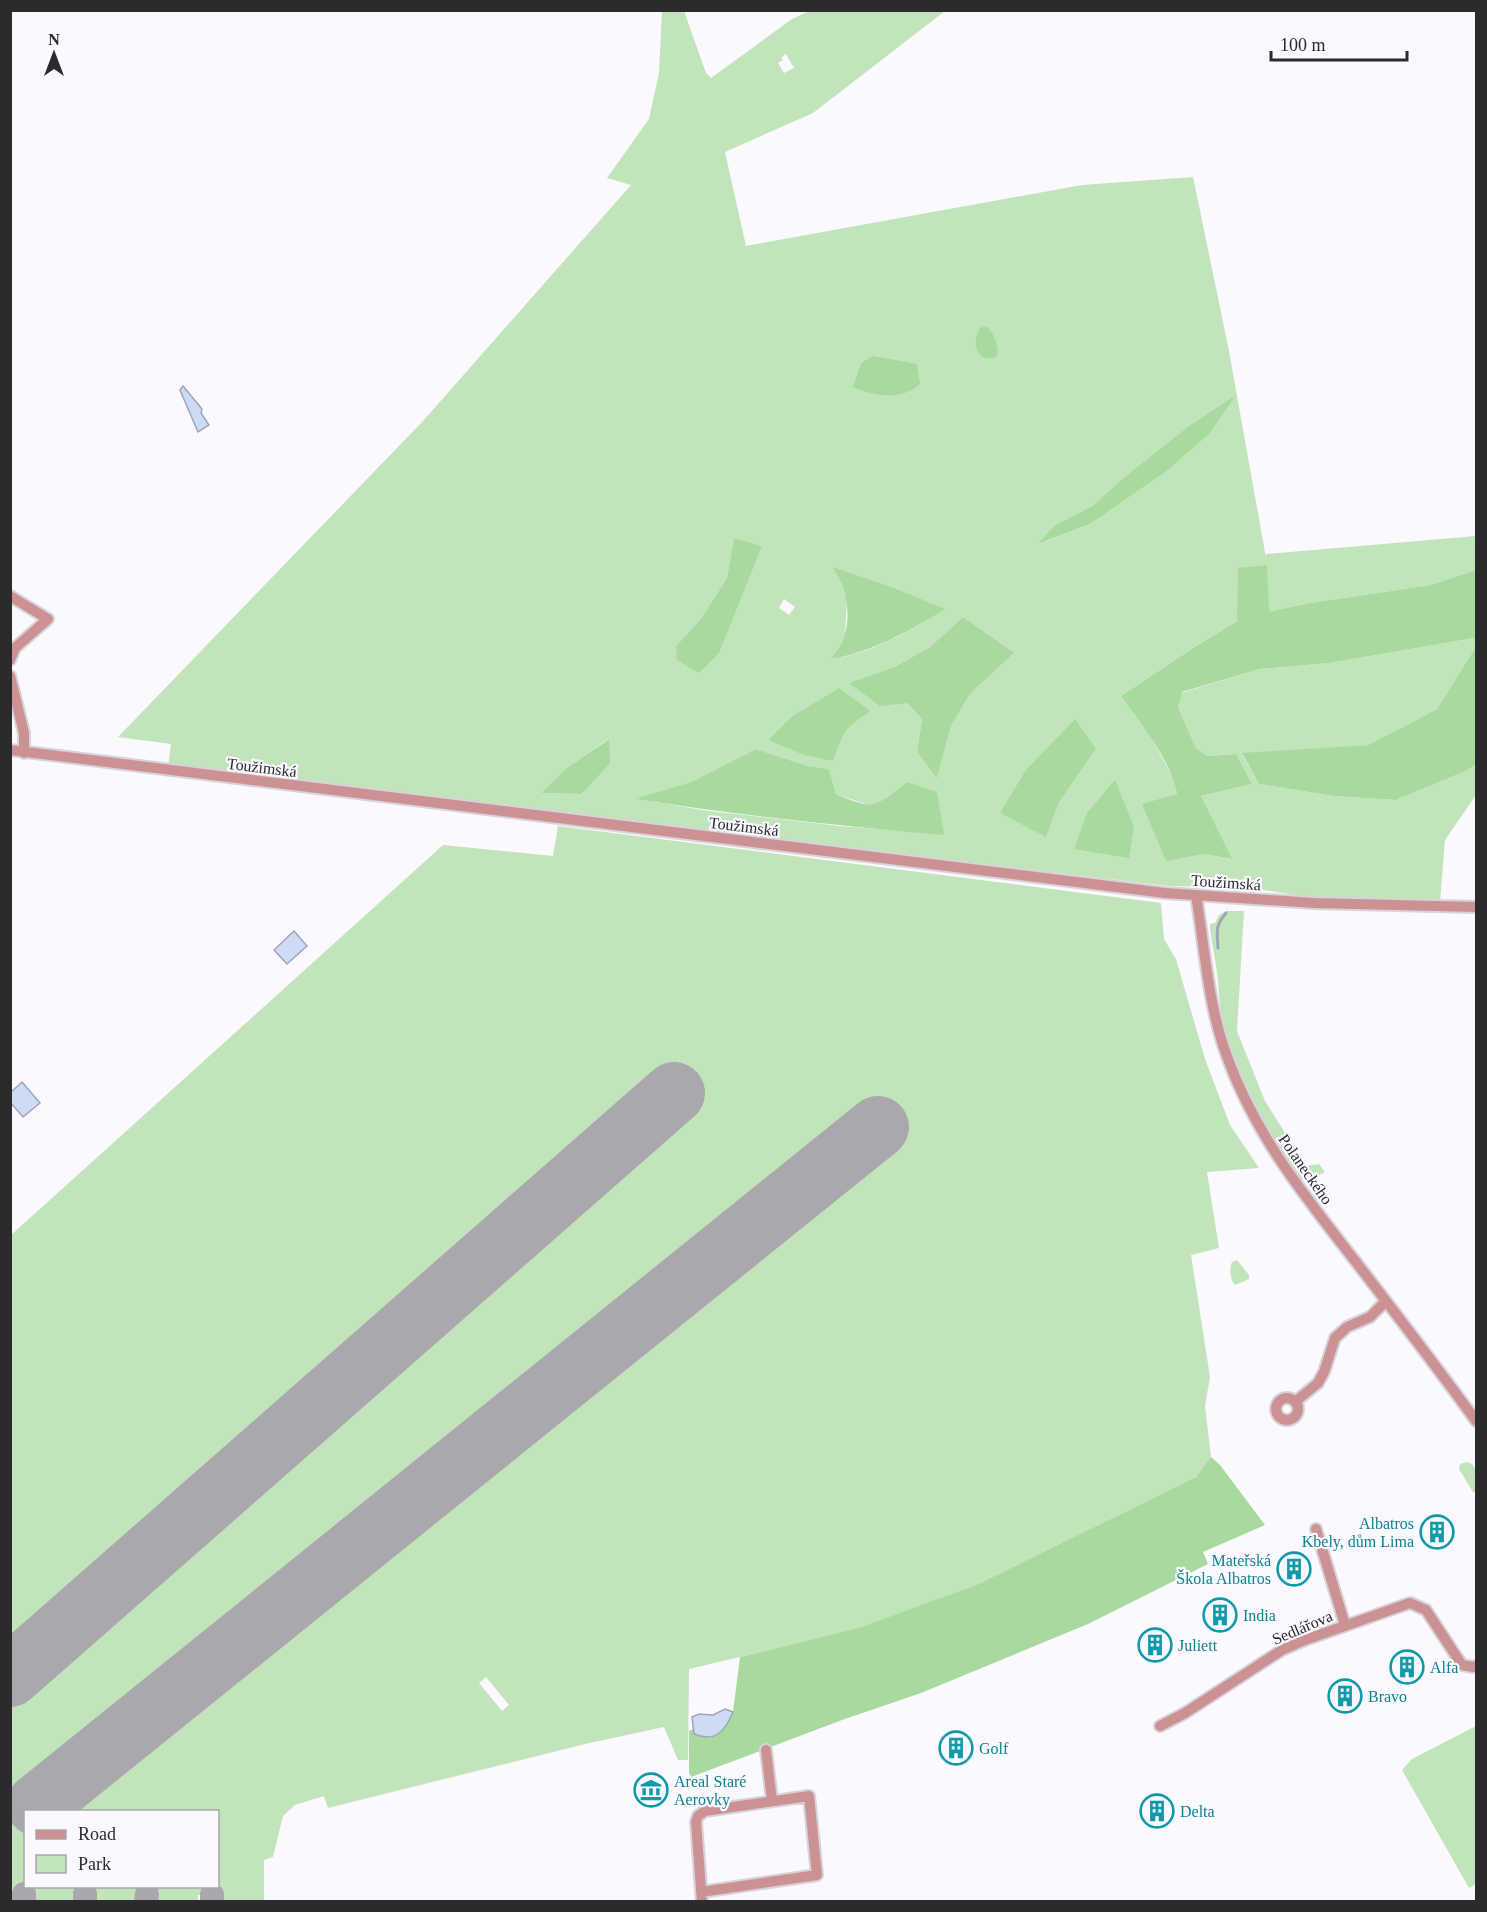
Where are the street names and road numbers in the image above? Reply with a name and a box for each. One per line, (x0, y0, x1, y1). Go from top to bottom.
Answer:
street label: Toužimská (226, 755, 298, 780)
street label: Toužimská (708, 814, 780, 839)
street label: Toužimská (1190, 872, 1261, 893)
street label: Polaneckého (1275, 1131, 1336, 1208)
street label: Sedlářova (1269, 1607, 1335, 1648)

